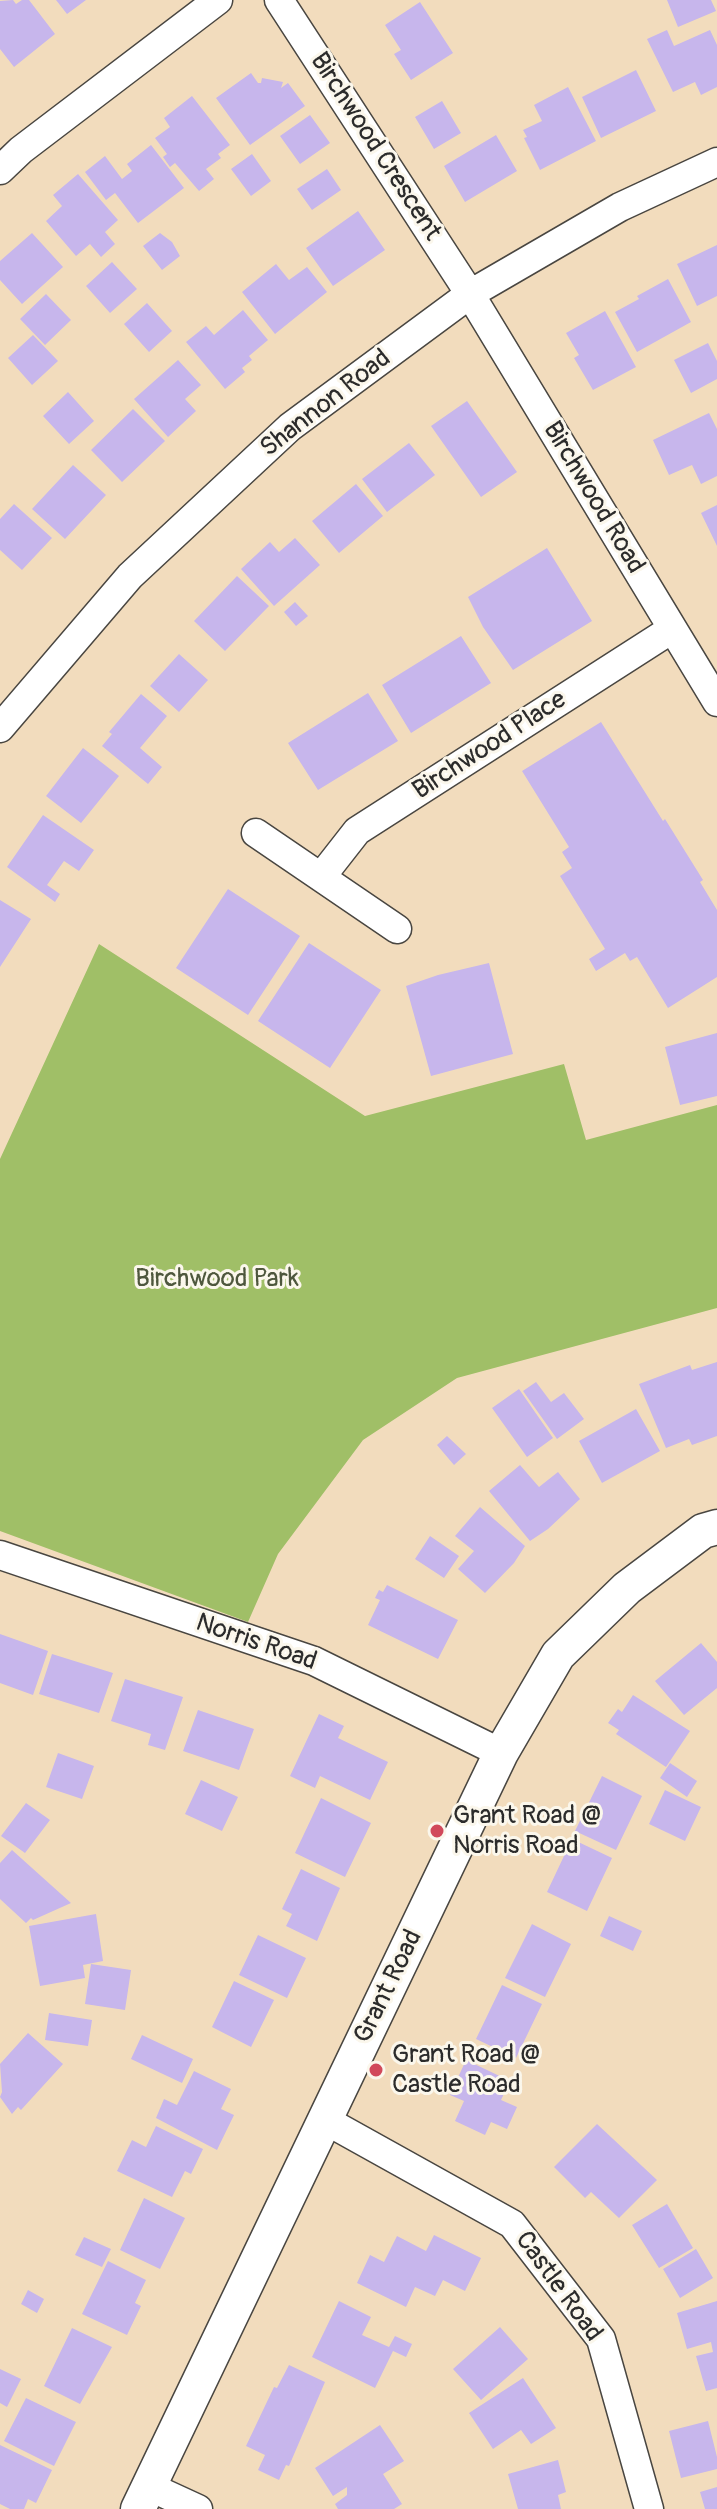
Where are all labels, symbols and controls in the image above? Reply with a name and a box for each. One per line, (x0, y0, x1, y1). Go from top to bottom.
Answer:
street label: Birchwood Crescent (303, 47, 447, 247)
street label: Shannon Road (255, 344, 397, 464)
street label: Birchwood Road (535, 416, 651, 580)
street label: Birchwood Place (407, 685, 573, 807)
park label: Birchwood Park (135, 1263, 299, 1295)
street label: Norris Road (191, 1608, 321, 1678)
place label: Grant Road @ Norris Road (453, 1800, 602, 1862)
marker: Grant Road @ Norris Road (428, 1822, 446, 1840)
street label: Grant Road (348, 1925, 430, 2049)
place label: Grant Road @ Castle Road (392, 2039, 541, 2100)
marker: Grant Road @ Castle Road (367, 2061, 385, 2079)
street label: Castle Road (508, 2226, 608, 2348)

